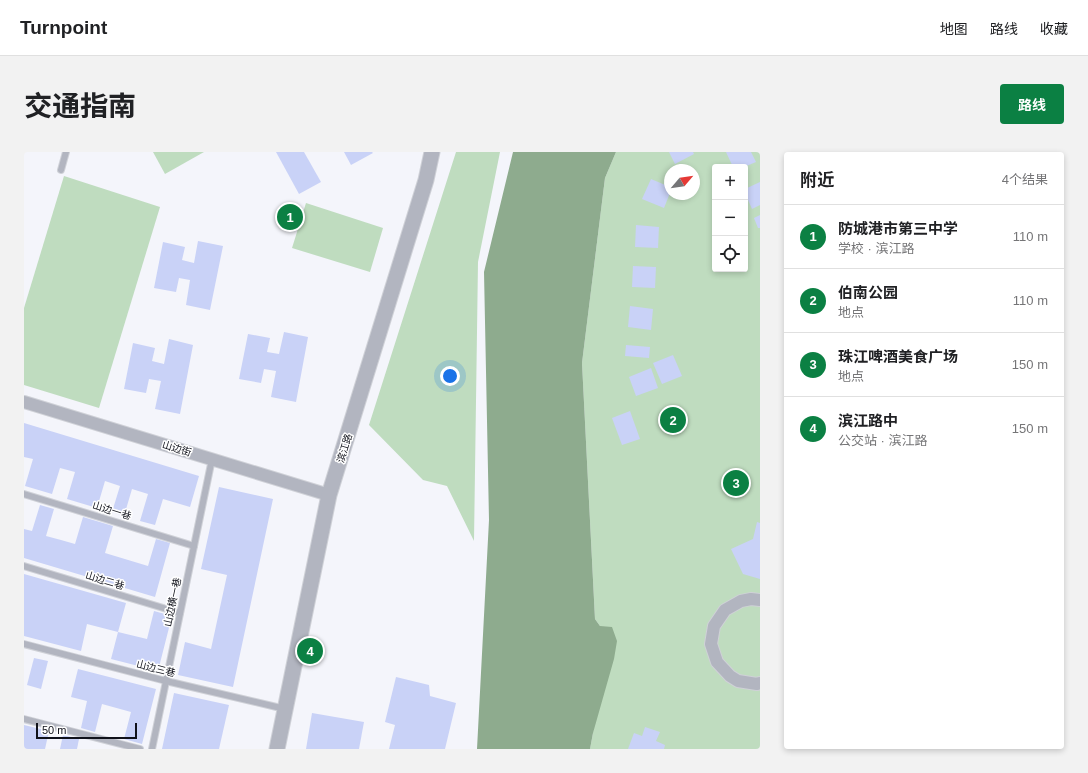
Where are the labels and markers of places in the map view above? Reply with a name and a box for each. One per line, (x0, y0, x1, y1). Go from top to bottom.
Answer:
pin: 1 (277, 202, 303, 232)
pin: 2 (660, 405, 686, 435)
pin: 3 (723, 468, 749, 498)
pin: 4 (297, 636, 323, 666)

